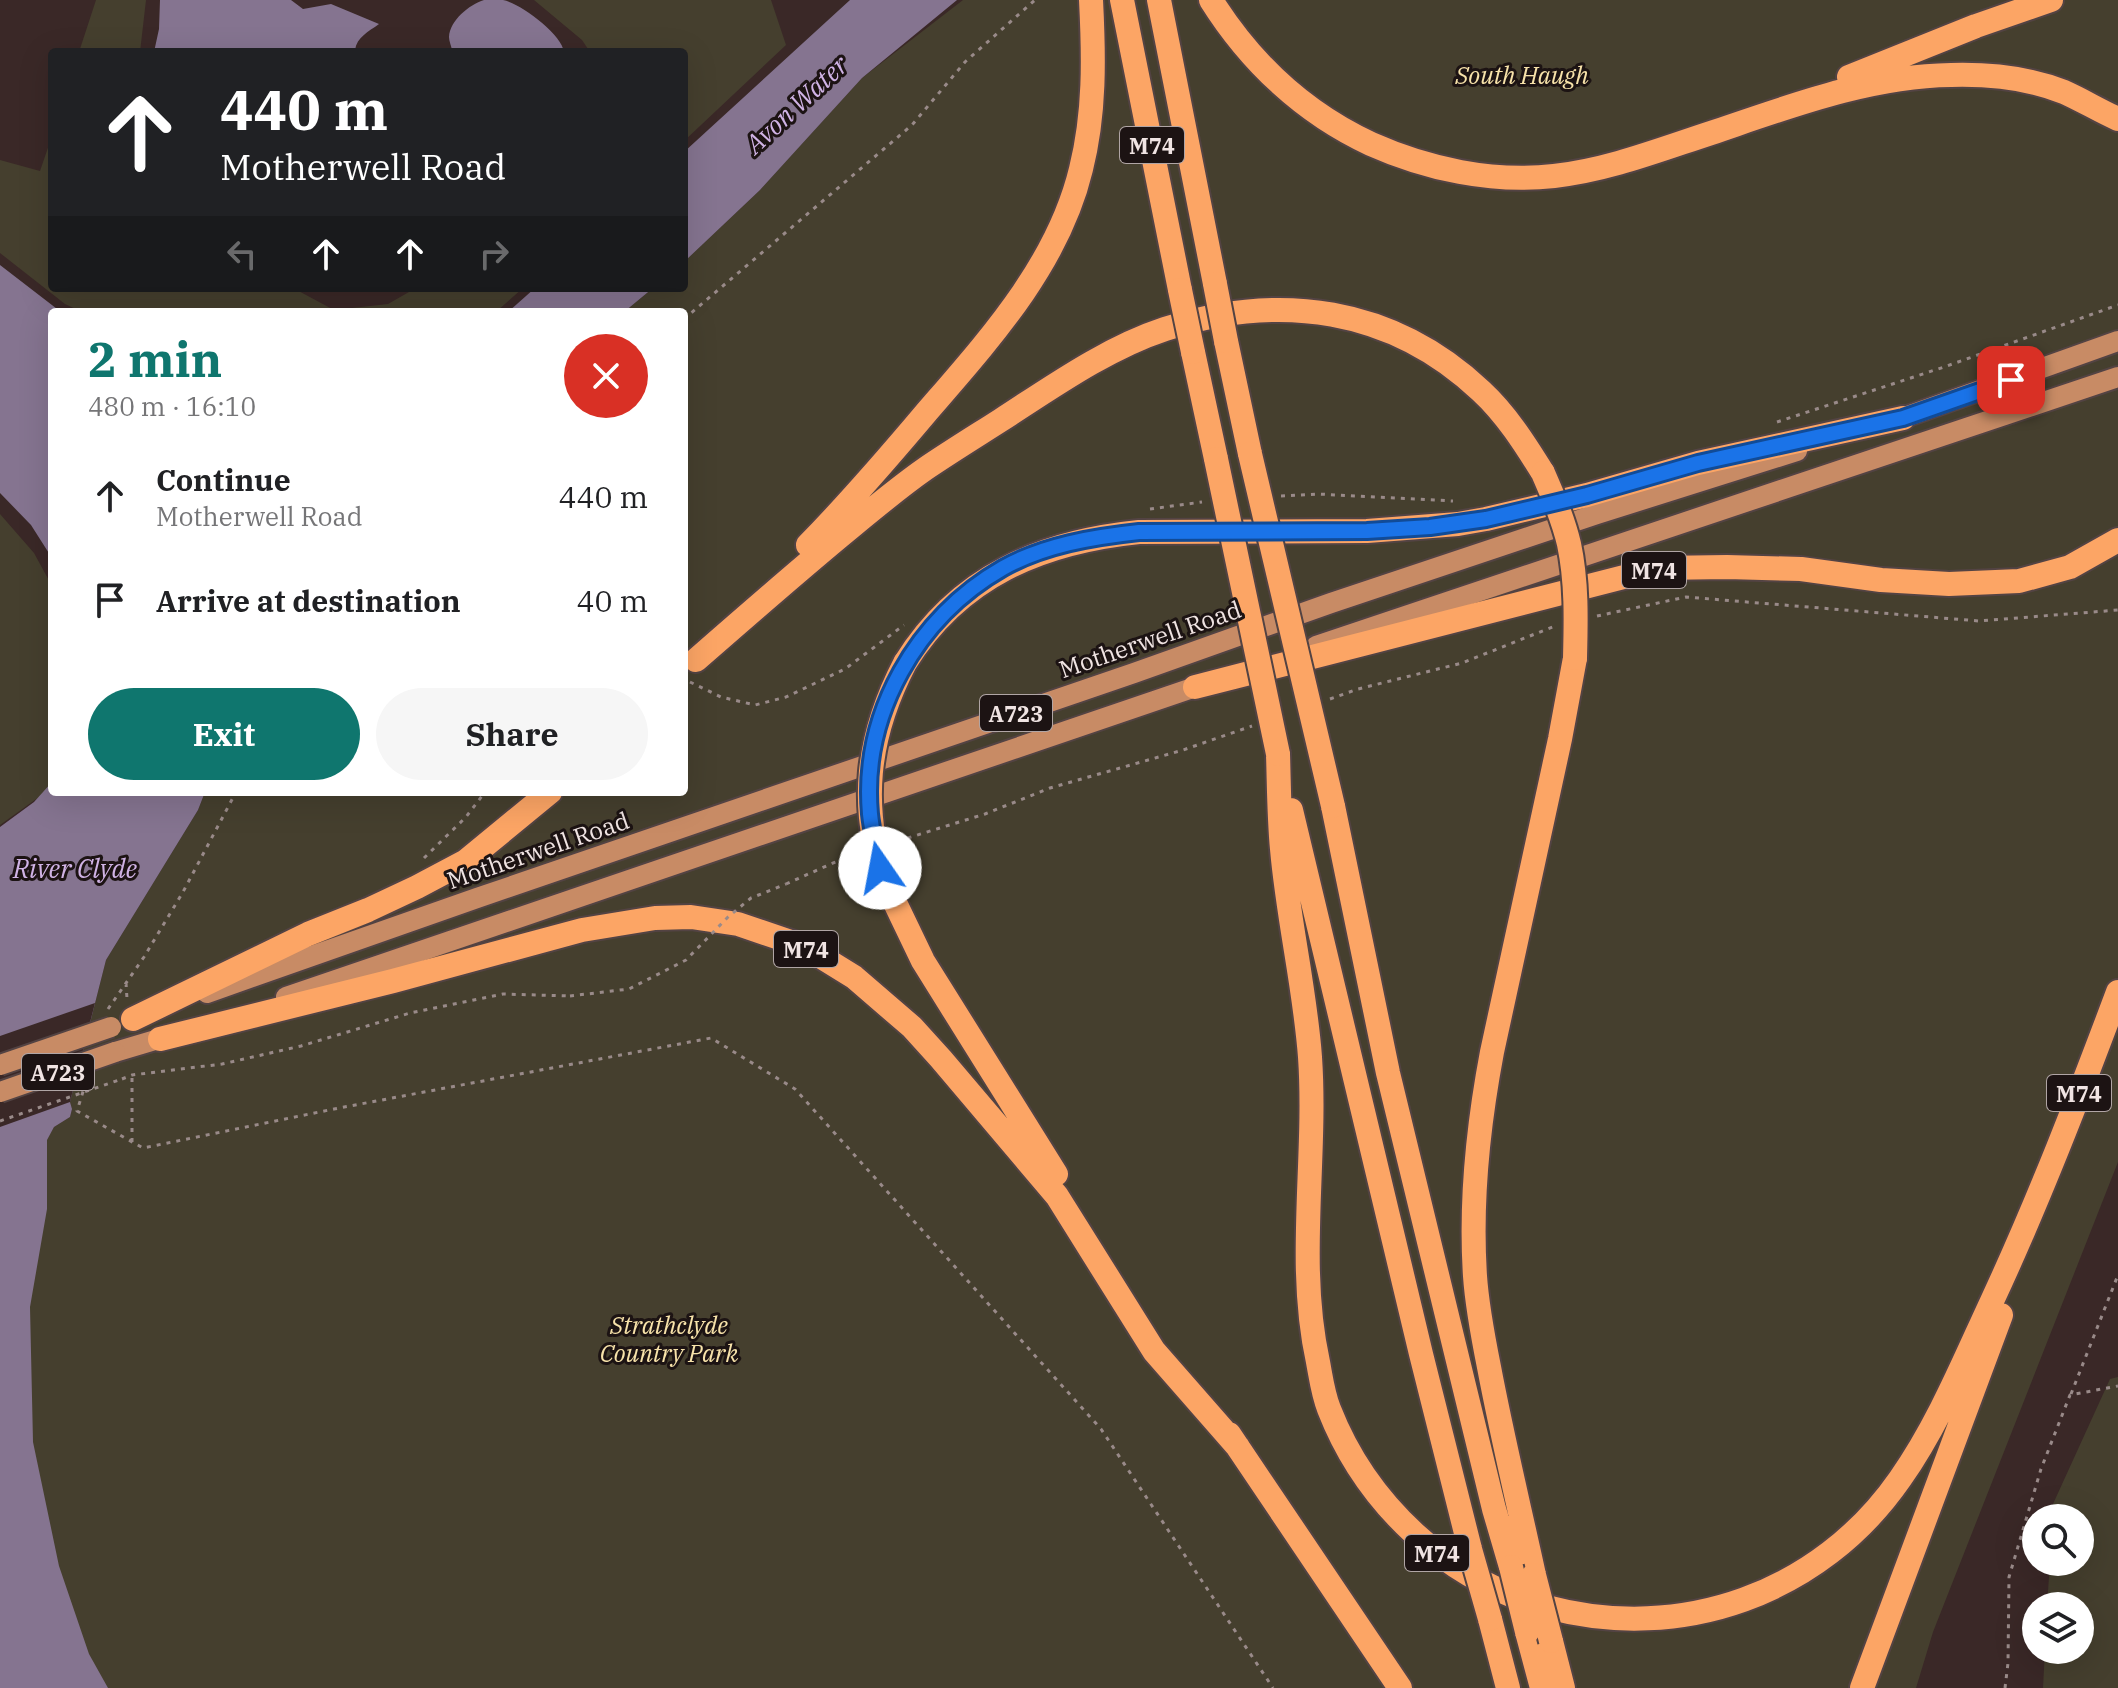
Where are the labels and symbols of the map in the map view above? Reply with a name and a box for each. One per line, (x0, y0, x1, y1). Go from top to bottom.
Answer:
water label: Avon Water (736, 47, 855, 162)
park label: South Haugh (1454, 59, 1589, 91)
road number: M74 (1120, 127, 1184, 163)
pin (1977, 346, 2045, 414)
road number: M74 (1622, 552, 1686, 588)
street label: Motherwell Road (1055, 593, 1245, 685)
road number: A723 (980, 695, 1052, 731)
street label: Motherwell Road (443, 804, 633, 896)
position arrow (838, 826, 922, 910)
water label: River Clyde (12, 851, 138, 885)
road number: M74 (774, 931, 838, 967)
road number: A723 (22, 1054, 94, 1090)
road number: M74 (2047, 1075, 2111, 1111)
park label: Strathclyde Country Park (600, 1309, 739, 1369)
road number: M74 (1405, 1535, 1469, 1571)

